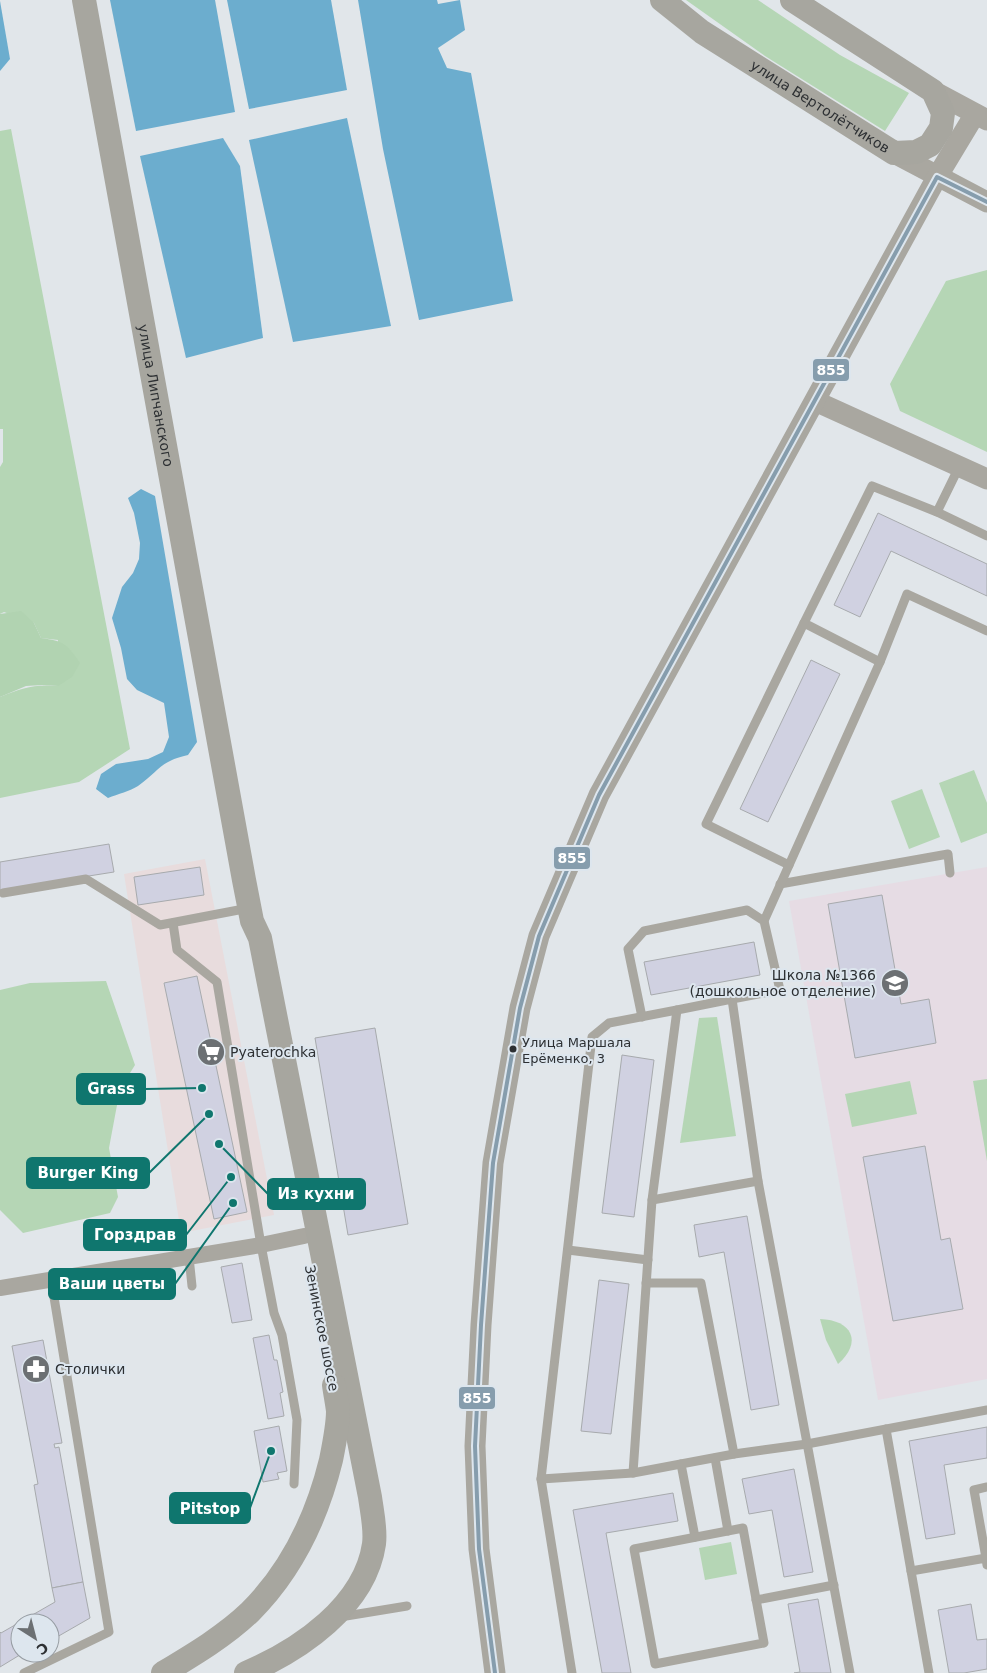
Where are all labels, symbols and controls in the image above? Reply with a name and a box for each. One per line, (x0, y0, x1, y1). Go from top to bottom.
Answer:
street label: улица Вертолётчиков (748, 57, 893, 156)
street label: улица Липчанского (135, 323, 177, 468)
line badge: 855 (812, 358, 850, 382)
text: 855 (816, 362, 846, 378)
line badge: 855 (553, 846, 591, 870)
text: 855 (557, 850, 587, 866)
place label: Школа №1366 (дошкольное отделение) (690, 967, 876, 999)
school or university icon: Школа №1366 (дошкольное отделение) (880, 968, 910, 998)
place label: Улица Маршала Ерёменко, 3 (522, 1035, 631, 1066)
supermarket icon: Pyaterochka (196, 1037, 226, 1067)
place label: Pyaterochka (230, 1044, 316, 1060)
marker: Улица Маршала Ерёменко, 3 (508, 1044, 518, 1054)
callout: Grass (77, 1074, 145, 1104)
text: Grass (87, 1080, 135, 1098)
callout: Burger King (27, 1158, 149, 1188)
text: Burger King (37, 1164, 139, 1182)
callout: Из кухни (268, 1179, 365, 1209)
text: Из кухни (278, 1185, 355, 1203)
callout: Горздрав (84, 1220, 186, 1250)
text: Горздрав (94, 1226, 176, 1244)
street label: Зенинское шоссе (302, 1264, 342, 1392)
callout: Ваши цветы (49, 1269, 175, 1299)
text: Ваши цветы (59, 1275, 165, 1293)
pharmacy icon: Столички (21, 1354, 51, 1384)
place label: Столички (55, 1361, 125, 1377)
line badge: 855 (458, 1386, 496, 1410)
text: 855 (462, 1390, 492, 1406)
callout: Pitstop (170, 1493, 250, 1523)
text: Pitstop (180, 1500, 240, 1518)
north arrow (10, 1613, 60, 1663)
text: С (34, 1639, 52, 1658)

